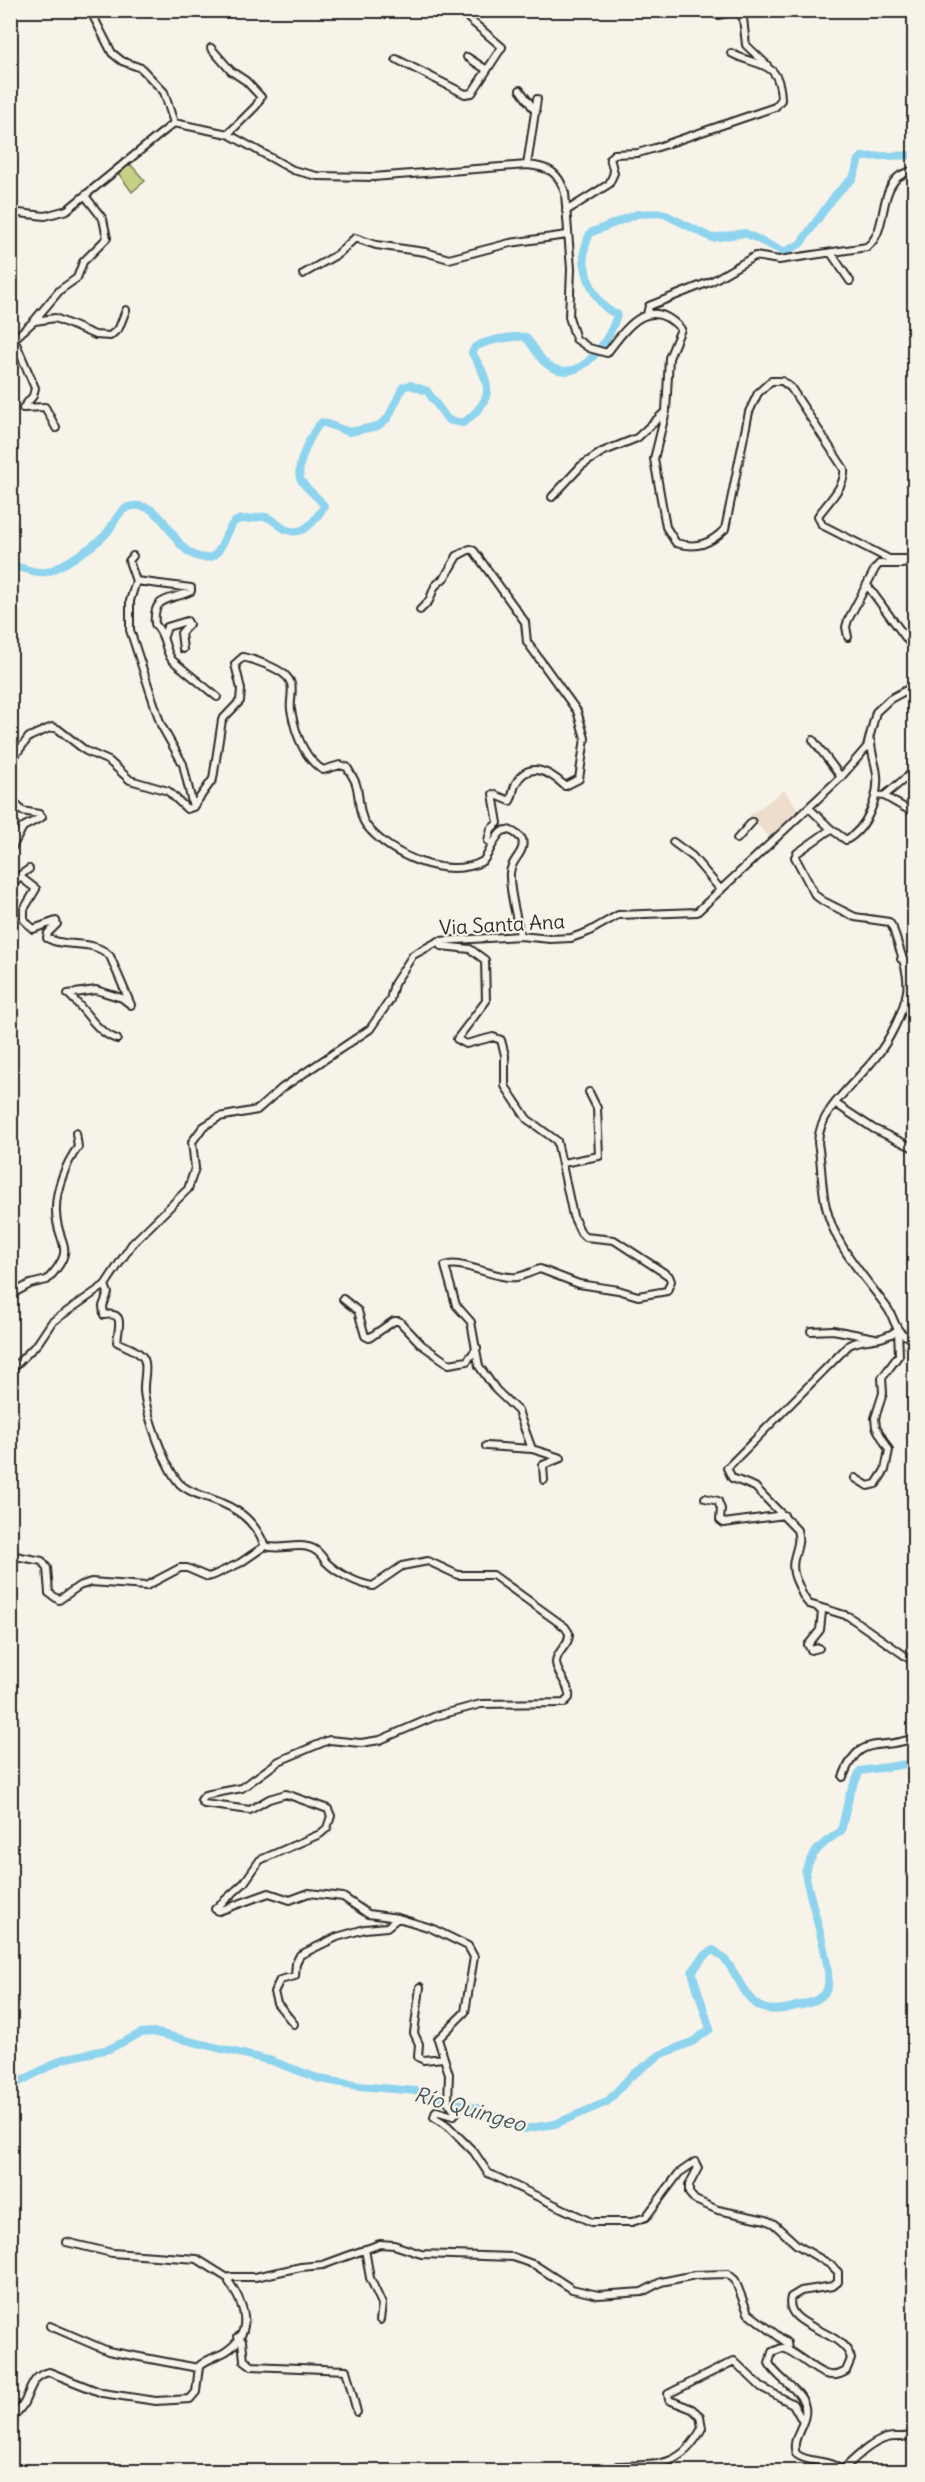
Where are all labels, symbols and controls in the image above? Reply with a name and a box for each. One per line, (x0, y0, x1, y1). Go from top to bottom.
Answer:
street label: Via Santa Ana (438, 908, 566, 940)
water label: Río Quingeo (411, 2080, 530, 2138)

